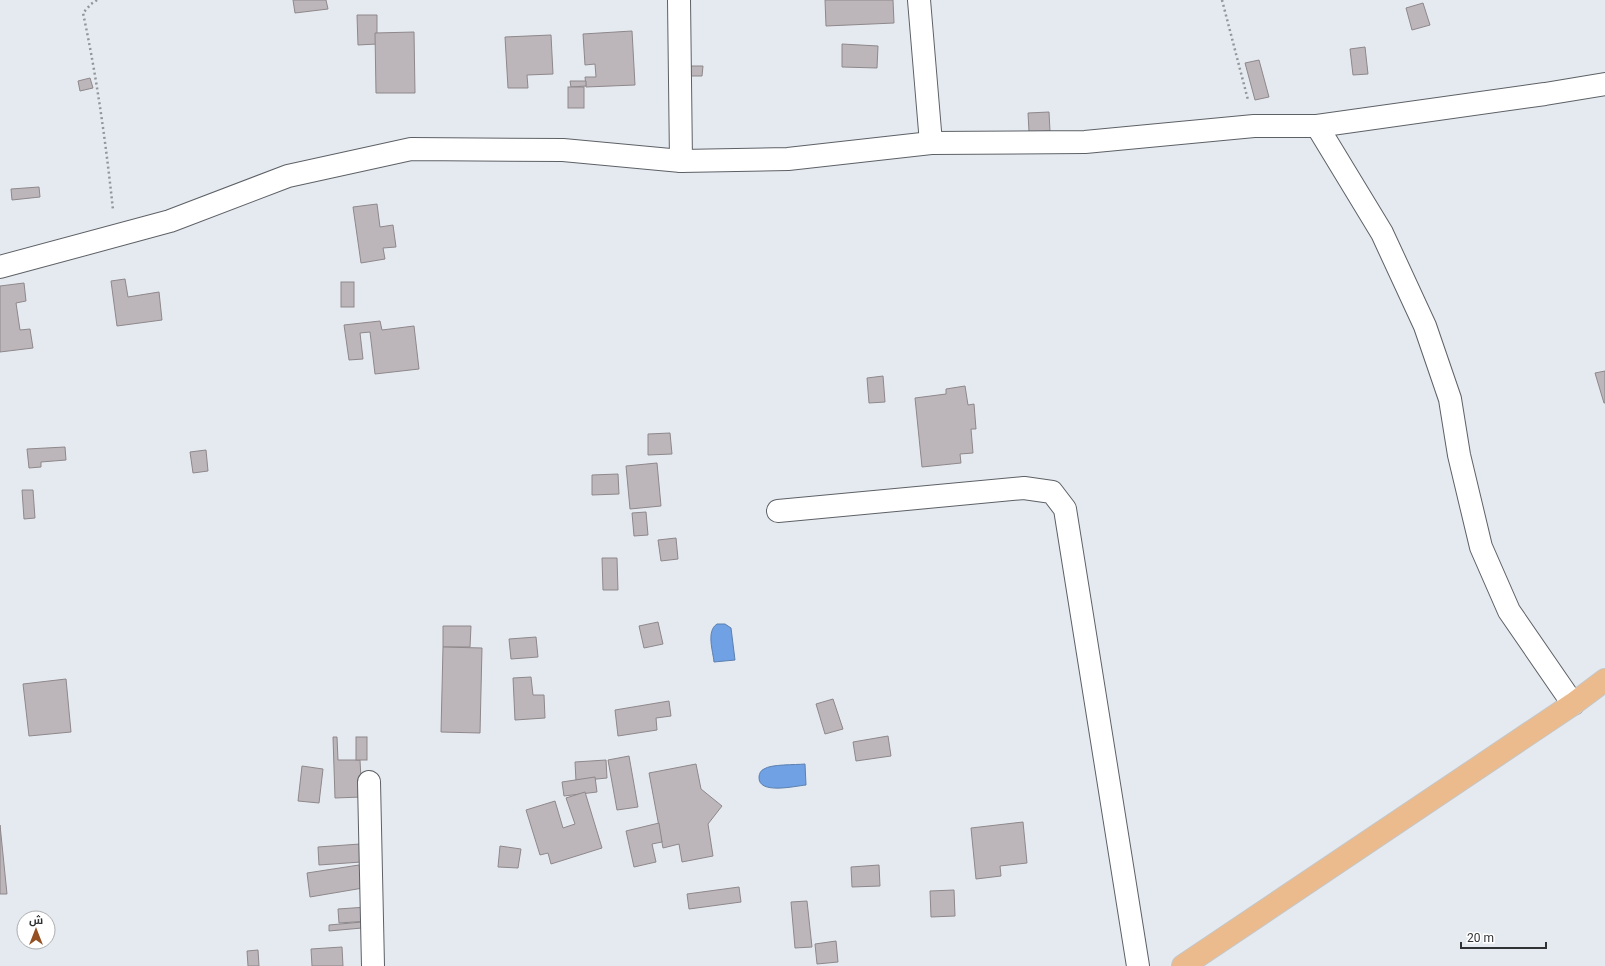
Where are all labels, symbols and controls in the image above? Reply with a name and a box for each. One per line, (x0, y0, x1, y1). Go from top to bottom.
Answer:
north arrow (16, 910, 56, 950)
text: ش (29, 914, 43, 927)
scale bar (1461, 924, 1546, 950)
text: 20 m (1467, 931, 1494, 945)

